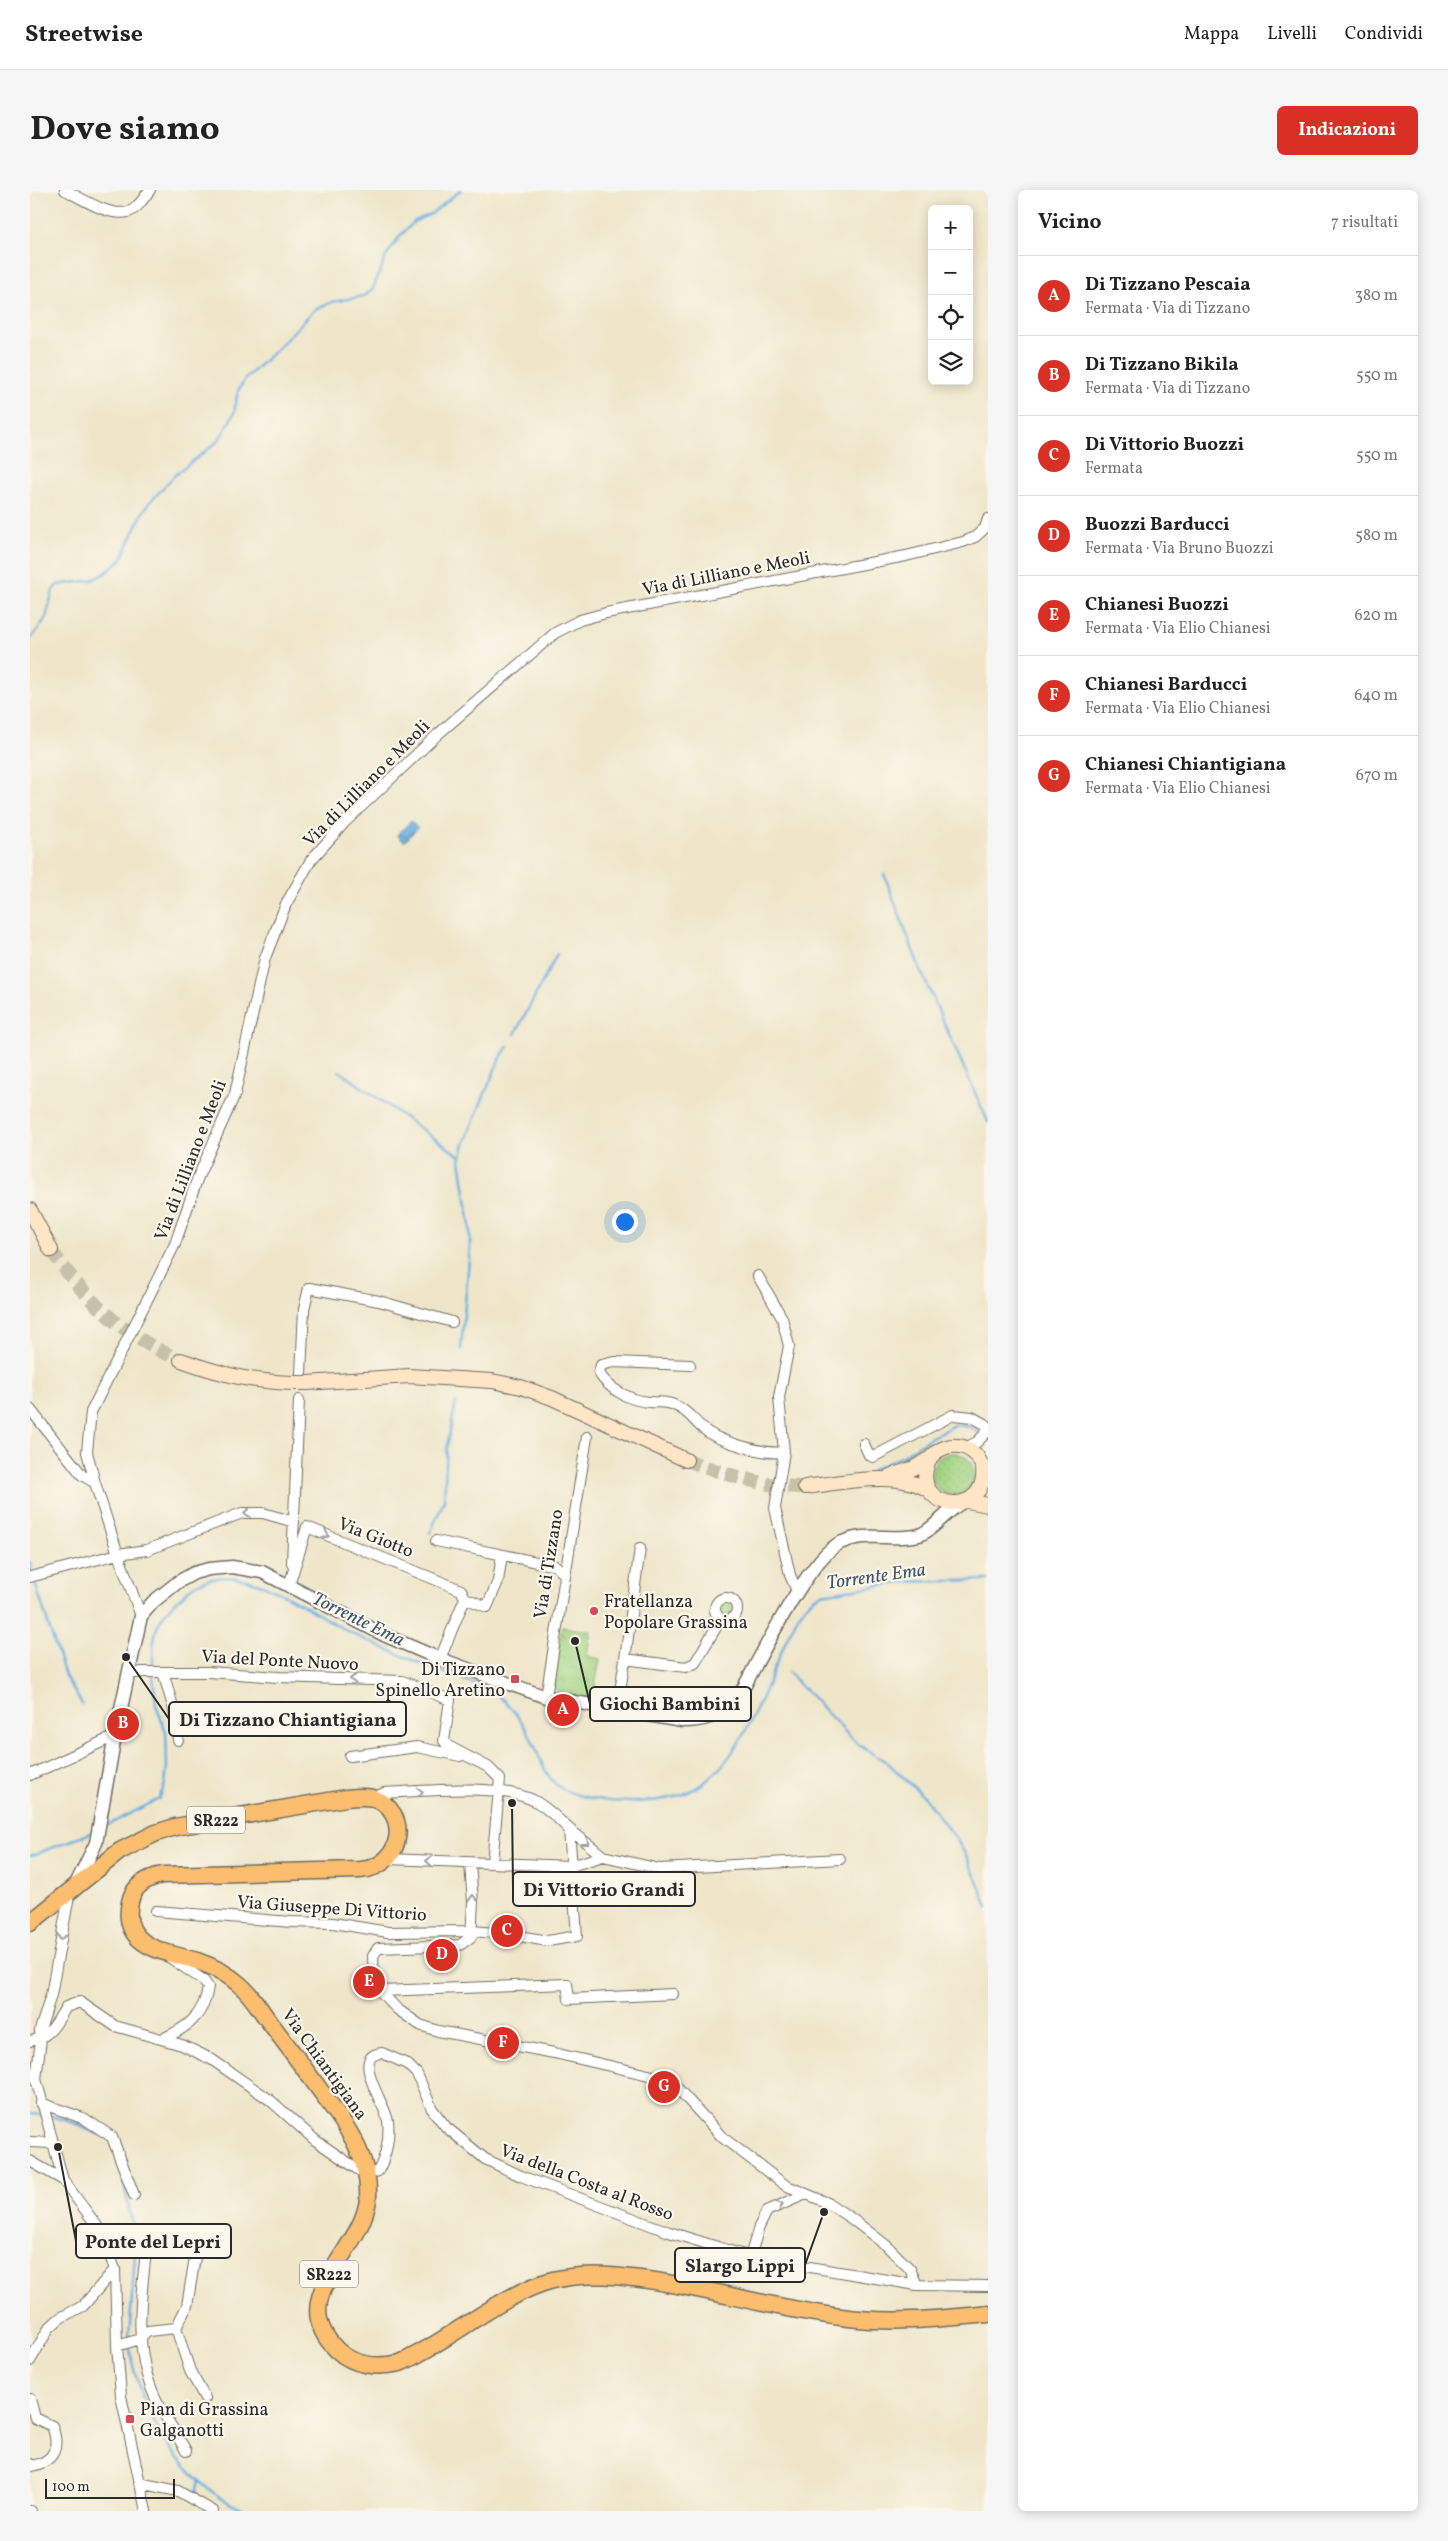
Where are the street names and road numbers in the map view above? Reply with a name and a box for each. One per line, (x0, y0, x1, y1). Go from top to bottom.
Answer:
street label: Via di Lilliano e Meoli (640, 546, 812, 603)
street label: Via di Lilliano e Meoli (298, 715, 436, 853)
street label: Via di Lilliano e Meoli (149, 1076, 234, 1245)
street label: Via di Tizzano (528, 1508, 570, 1621)
street label: Via Giotto (334, 1512, 417, 1565)
street label: Via del Ponte Nuovo (201, 1645, 359, 1678)
road number: SR222 (187, 1806, 245, 1834)
street label: Via Giuseppe Di Vittorio (236, 1890, 428, 1929)
street label: Via Chiantigiana (275, 2004, 373, 2126)
street label: Via della Costa al Rosso (496, 2139, 677, 2228)
road number: SR222 (300, 2260, 358, 2288)

